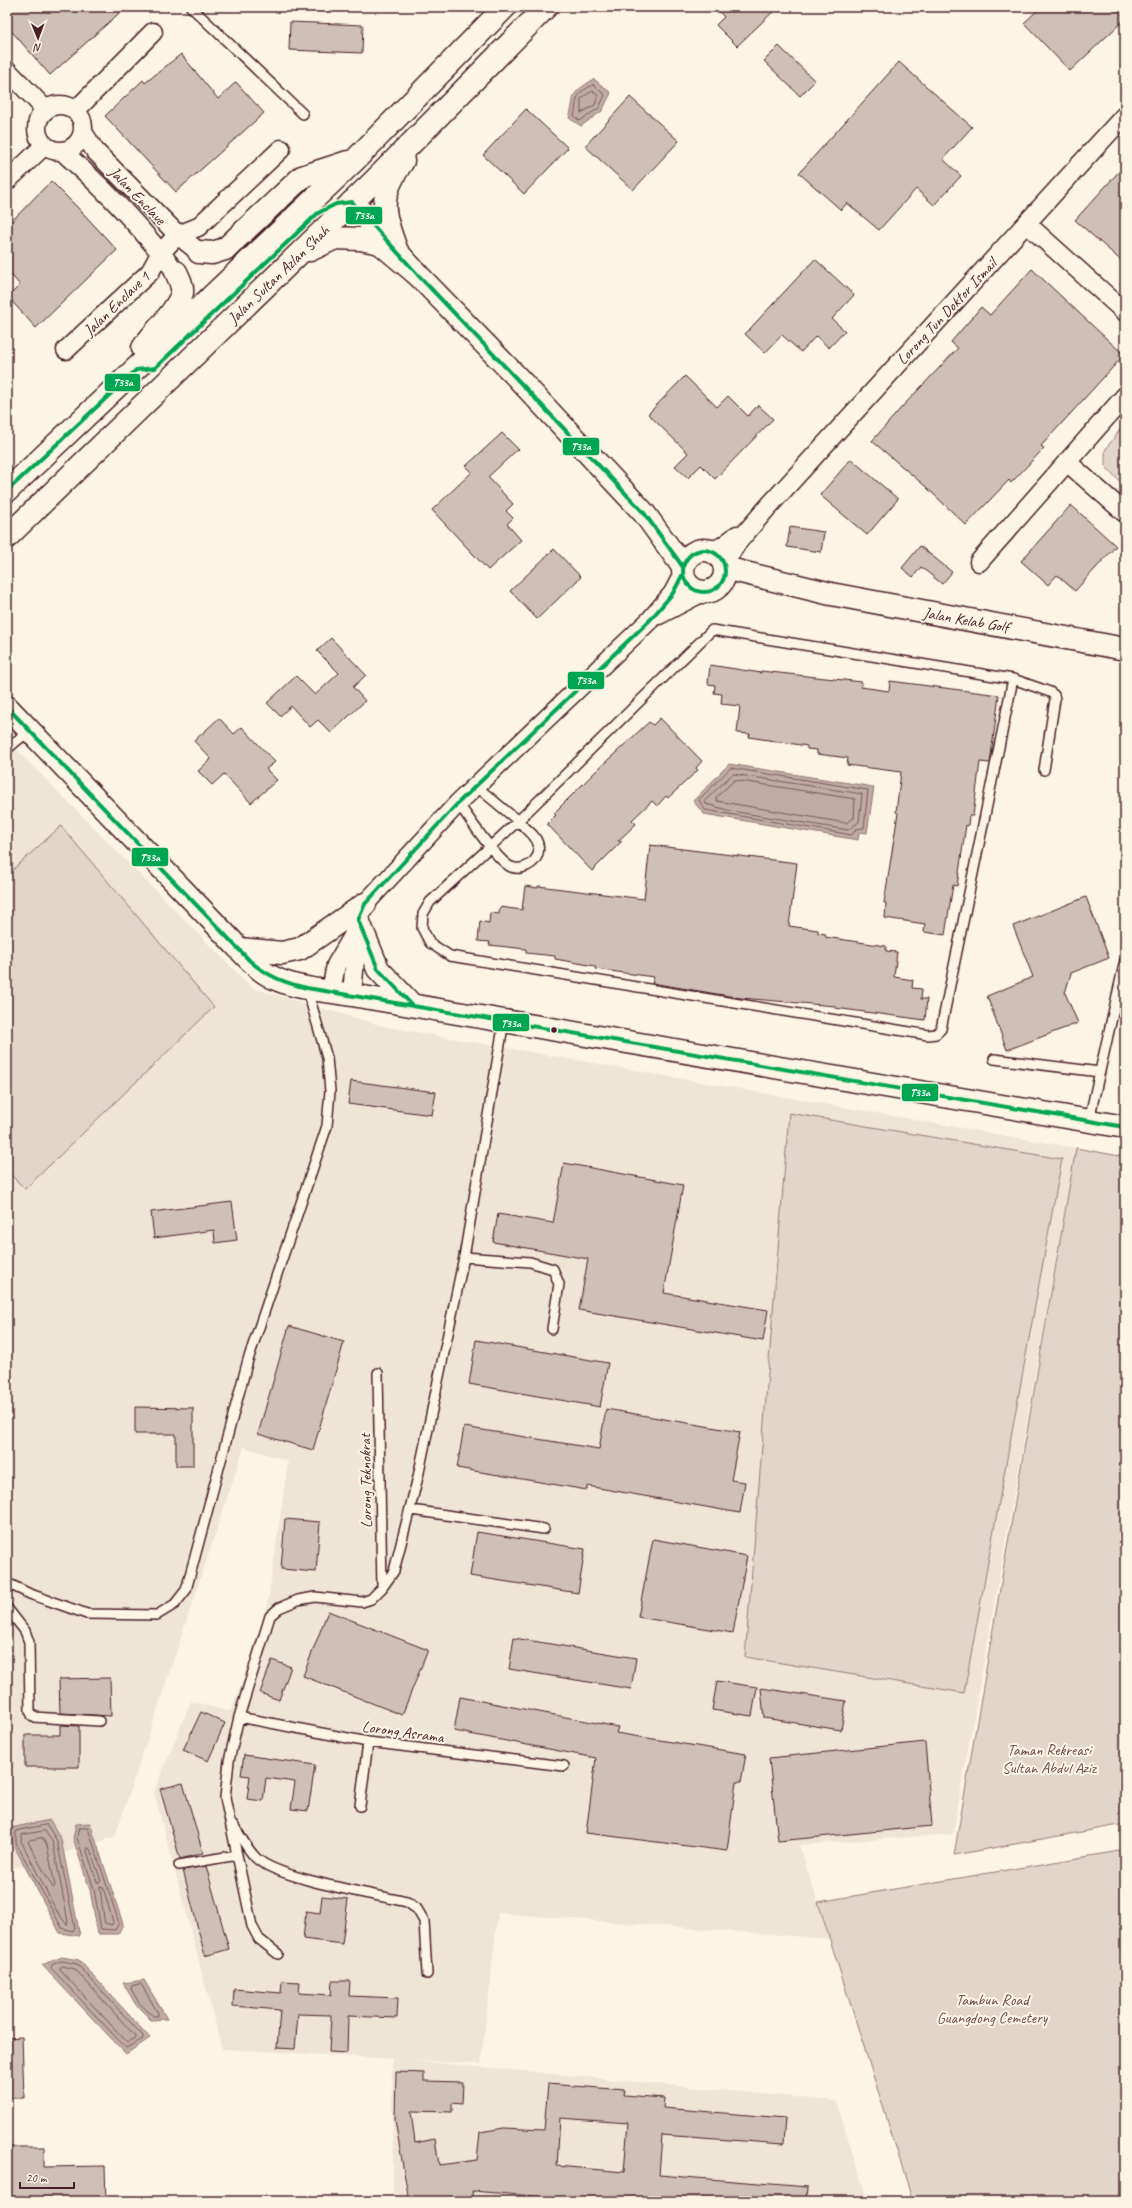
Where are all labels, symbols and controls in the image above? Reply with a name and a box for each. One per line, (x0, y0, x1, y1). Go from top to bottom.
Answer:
north arrow (18, 18, 58, 58)
text: N (32, 41, 42, 55)
street label: Jalan Enclave (104, 162, 171, 230)
line badge: T33a (345, 206, 383, 225)
text: T33a (354, 208, 375, 222)
street label: Jalan Sultan Azlan Shah (223, 220, 335, 329)
street label: Lorong Tun Doktor Ismail (892, 252, 1003, 369)
street label: Jalan Enclave 1 (79, 267, 155, 341)
line badge: T33a (104, 373, 141, 392)
text: T33a (113, 375, 134, 389)
line badge: T33a (562, 437, 600, 456)
text: T33a (571, 439, 592, 453)
street label: Jalan Kelab Golf (921, 602, 1014, 638)
line badge: T33a (567, 671, 605, 690)
text: T33a (576, 673, 597, 687)
line badge: T33a (131, 847, 169, 867)
text: T33a (140, 850, 161, 864)
line badge: T33a (492, 1013, 530, 1032)
text: T33a (501, 1016, 522, 1030)
unlabelled marker (549, 1025, 559, 1035)
line badge: T33a (901, 1083, 939, 1102)
text: T33a (910, 1085, 931, 1099)
street label: Lorong Teknokrat (355, 1432, 377, 1528)
street label: Lorong Asrama (361, 1716, 446, 1748)
park label: Taman Rekreasi Sultan Abdul Aziz (1002, 1740, 1098, 1778)
park label: Tambun Road Guangdong Cemetery (937, 1990, 1049, 2028)
scale bar (20, 2164, 74, 2190)
text: 20 m (26, 2170, 48, 2186)

